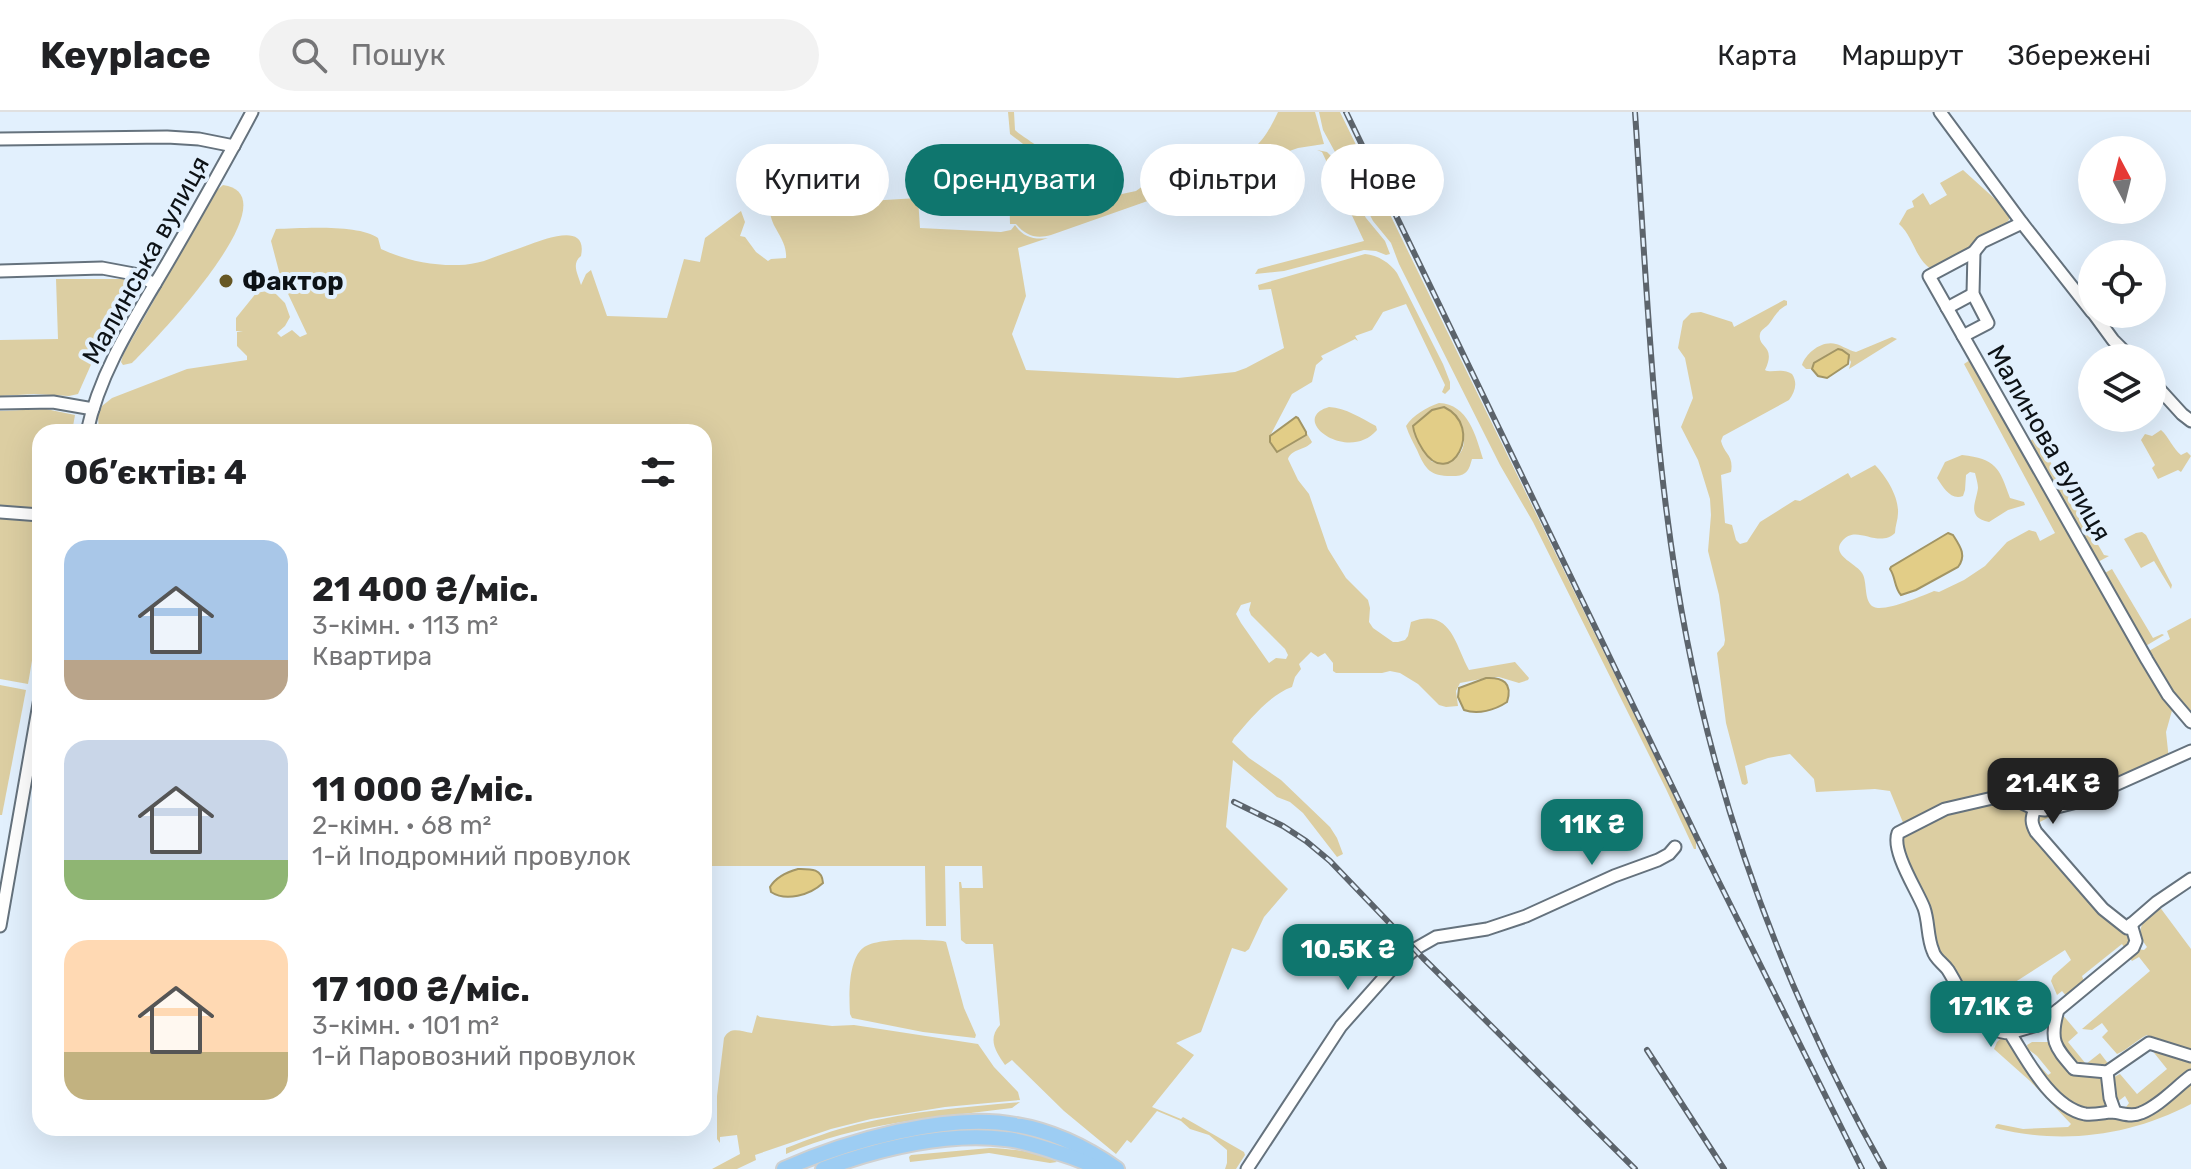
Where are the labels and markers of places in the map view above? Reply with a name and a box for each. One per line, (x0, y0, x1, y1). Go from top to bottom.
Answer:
place label: Фактор (242, 266, 344, 297)
marker: Фактор (217, 272, 235, 290)
pin: 21.4K ₴ (1979, 758, 2127, 826)
pin: 11K ₴ (1536, 799, 1648, 867)
pin: 10.5K ₴ (1274, 924, 1422, 992)
pin: 17.1K ₴ (1917, 981, 2065, 1049)

